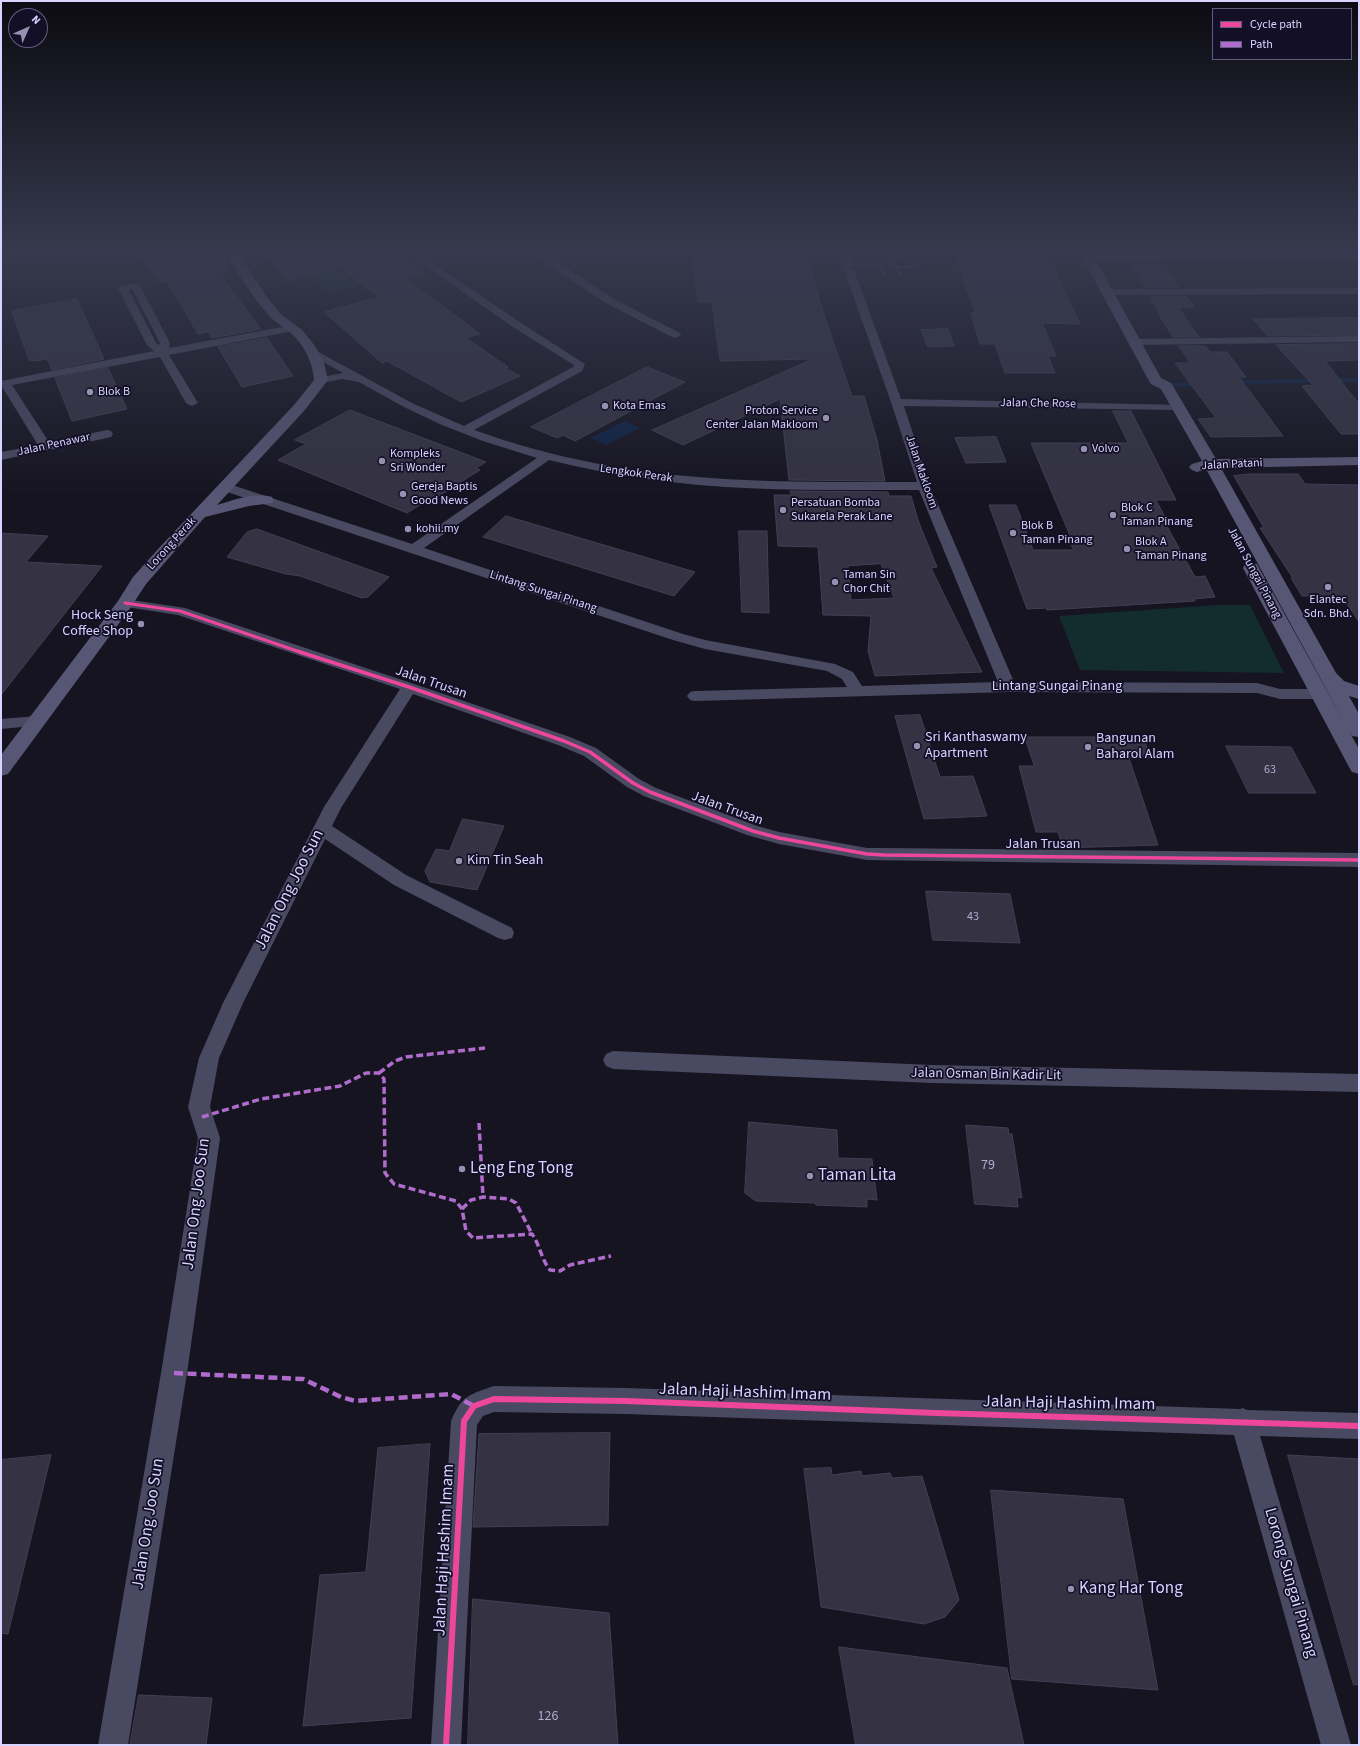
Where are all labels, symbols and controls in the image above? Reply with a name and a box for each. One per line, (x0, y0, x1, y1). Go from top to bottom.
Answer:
north arrow (8, 8, 48, 48)
legend (1212, 8, 1352, 60)
text: N (28, 12, 44, 28)
text: Cycle path (1250, 16, 1302, 33)
text: Path (1250, 36, 1273, 53)
place label: Blok B (98, 385, 130, 399)
marker: Blok B (85, 387, 95, 397)
street label: Jalan Che Rose (1000, 396, 1076, 412)
place label: Kota Emas (613, 399, 666, 413)
marker: Kota Emas (600, 401, 610, 411)
place label: Proton Service Center Jalan Makloom (706, 404, 818, 432)
marker: Proton Service Center Jalan Makloom (821, 413, 831, 423)
street label: Jalan Penawar (16, 430, 92, 460)
street label: Jalan Makloom (902, 433, 940, 511)
place label: Volvo (1092, 442, 1120, 456)
marker: Volvo (1079, 444, 1089, 454)
place label: Kompleks Sri Wonder (390, 447, 445, 475)
marker: Kompleks Sri Wonder (377, 456, 387, 466)
street label: Jalan Patani (1201, 456, 1263, 474)
street label: Lengkok Perak (599, 462, 673, 486)
place label: Gereja Baptis Good News (411, 480, 477, 508)
marker: Gereja Baptis Good News (398, 489, 408, 499)
place label: Persatuan Bomba Sukarela Perak Lane (791, 496, 892, 524)
place label: Blok C Taman Pinang (1121, 501, 1193, 529)
marker: Persatuan Bomba Sukarela Perak Lane (778, 505, 788, 515)
marker: Blok C Taman Pinang (1108, 510, 1118, 520)
street label: Lorong Perak (145, 515, 199, 573)
place label: Blok B Taman Pinang (1021, 519, 1093, 547)
place label: kohii.my (416, 522, 459, 536)
marker: kohii.my (403, 524, 413, 534)
street label: Jalan Sungai Pinang (1224, 525, 1284, 621)
marker: Blok B Taman Pinang (1008, 528, 1018, 538)
place label: Blok A Taman Pinang (1135, 535, 1207, 563)
marker: Blok A Taman Pinang (1122, 544, 1132, 554)
street label: Lintang Sungai Pinang (488, 568, 598, 616)
place label: Taman Sin Chor Chit (843, 568, 895, 596)
marker: Taman Sin Chor Chit (830, 577, 840, 587)
marker: Elantec Sdn. Bhd. (1323, 582, 1333, 592)
place label: Elantec Sdn. Bhd. (1304, 593, 1352, 621)
place label: Hock Seng Coffee Shop (62, 608, 133, 640)
marker: Hock Seng Coffee Shop (136, 619, 146, 629)
street label: Jalan Trusan (393, 663, 469, 703)
street label: Lintang Sungai Pinang (992, 679, 1122, 695)
place label: Sri Kanthaswamy Apartment (925, 730, 1027, 762)
place label: Bangunan Baharol Alam (1096, 731, 1174, 764)
marker: Sri Kanthaswamy Apartment (912, 741, 922, 751)
marker: Bangunan Baharol Alam (1083, 742, 1093, 752)
house number: 63 (1264, 763, 1276, 777)
street label: Jalan Trusan (689, 788, 765, 830)
street label: Jalan Ong Joo Sun (251, 826, 329, 954)
street label: Jalan Trusan (1006, 837, 1080, 853)
place label: Kim Tin Seah (467, 853, 543, 869)
marker: Kim Tin Seah (454, 856, 464, 866)
house number: 43 (967, 910, 979, 924)
street label: Jalan Osman Bin Kadir Lit (911, 1065, 1061, 1085)
street label: Jalan Ong Joo Sun (179, 1137, 215, 1271)
house number: 79 (981, 1158, 995, 1174)
place label: Leng Eng Tong (470, 1159, 573, 1179)
marker: Leng Eng Tong (457, 1164, 467, 1174)
place label: Taman Lita (818, 1166, 896, 1186)
marker: Taman Lita (805, 1171, 815, 1181)
street label: Jalan Haji Hashim Imam (658, 1380, 832, 1406)
street label: Jalan Haji Hashim Imam (983, 1392, 1155, 1416)
street label: Jalan Ong Joo Sun (129, 1457, 169, 1591)
street label: Jalan Haji Hashim Imam (430, 1463, 460, 1637)
street label: Lorong Sungai Pinang (1259, 1506, 1321, 1660)
place label: Kang Har Tong (1079, 1579, 1183, 1599)
marker: Kang Har Tong (1066, 1584, 1076, 1594)
house number: 126 (538, 1709, 558, 1725)

